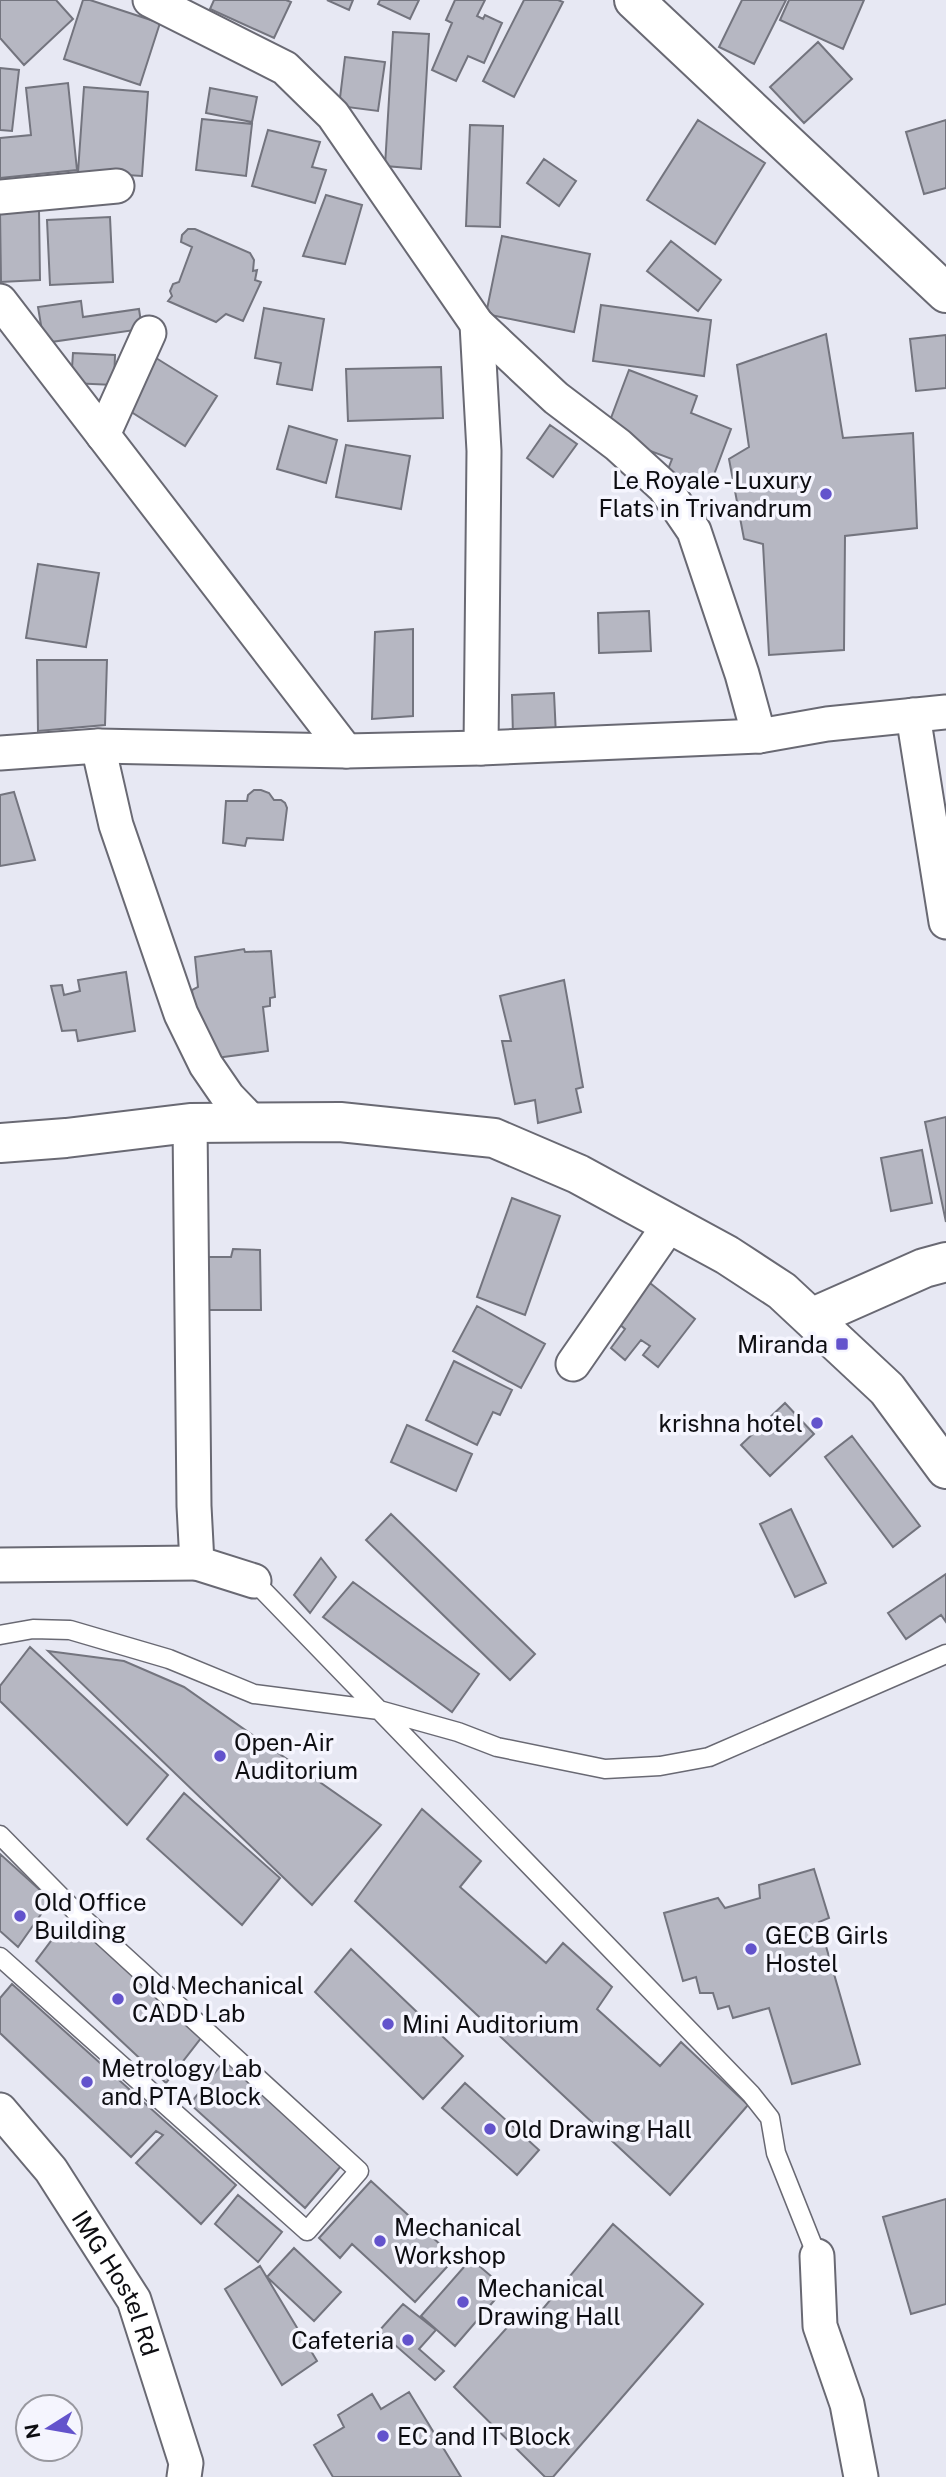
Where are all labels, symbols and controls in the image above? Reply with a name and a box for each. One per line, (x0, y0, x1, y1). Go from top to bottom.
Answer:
place label: Le Royale - Luxury Flats in Trivandrum (598, 466, 812, 522)
marker: Le Royale - Luxury Flats in Trivandrum (818, 486, 834, 502)
place label: Miranda (737, 1330, 828, 1358)
marker: Miranda (834, 1336, 850, 1352)
place label: krishna hotel (659, 1409, 803, 1437)
marker: krishna hotel (809, 1415, 825, 1431)
place label: Open-Air Auditorium (234, 1728, 358, 1784)
marker: Open-Air Auditorium (212, 1748, 228, 1764)
place label: Old Office Building (34, 1888, 147, 1944)
marker: Old Office Building (12, 1908, 28, 1924)
place label: GECB Girls Hostel (765, 1921, 888, 1977)
marker: GECB Girls Hostel (743, 1941, 759, 1957)
place label: Old Mechanical CADD Lab (132, 1971, 304, 2027)
marker: Old Mechanical CADD Lab (110, 1991, 126, 2007)
place label: Mini Auditorium (402, 2010, 579, 2038)
marker: Mini Auditorium (380, 2016, 396, 2032)
place label: Metrology Lab and PTA Block (101, 2054, 262, 2110)
marker: Metrology Lab and PTA Block (79, 2074, 95, 2090)
place label: Old Drawing Hall (504, 2115, 692, 2143)
marker: Old Drawing Hall (482, 2121, 498, 2137)
street label: IMG Hostel Rd (67, 2205, 165, 2359)
place label: Mechanical Workshop (394, 2213, 522, 2269)
marker: Mechanical Workshop (372, 2233, 388, 2249)
place label: Mechanical Drawing Hall (477, 2274, 621, 2330)
marker: Mechanical Drawing Hall (455, 2294, 471, 2310)
place label: Cafeteria (291, 2326, 394, 2354)
marker: Cafeteria (400, 2332, 416, 2348)
north arrow (14, 2393, 84, 2463)
text: N (20, 2422, 45, 2441)
place label: EC and IT Block (397, 2422, 571, 2450)
marker: EC and IT Block (375, 2428, 391, 2444)

